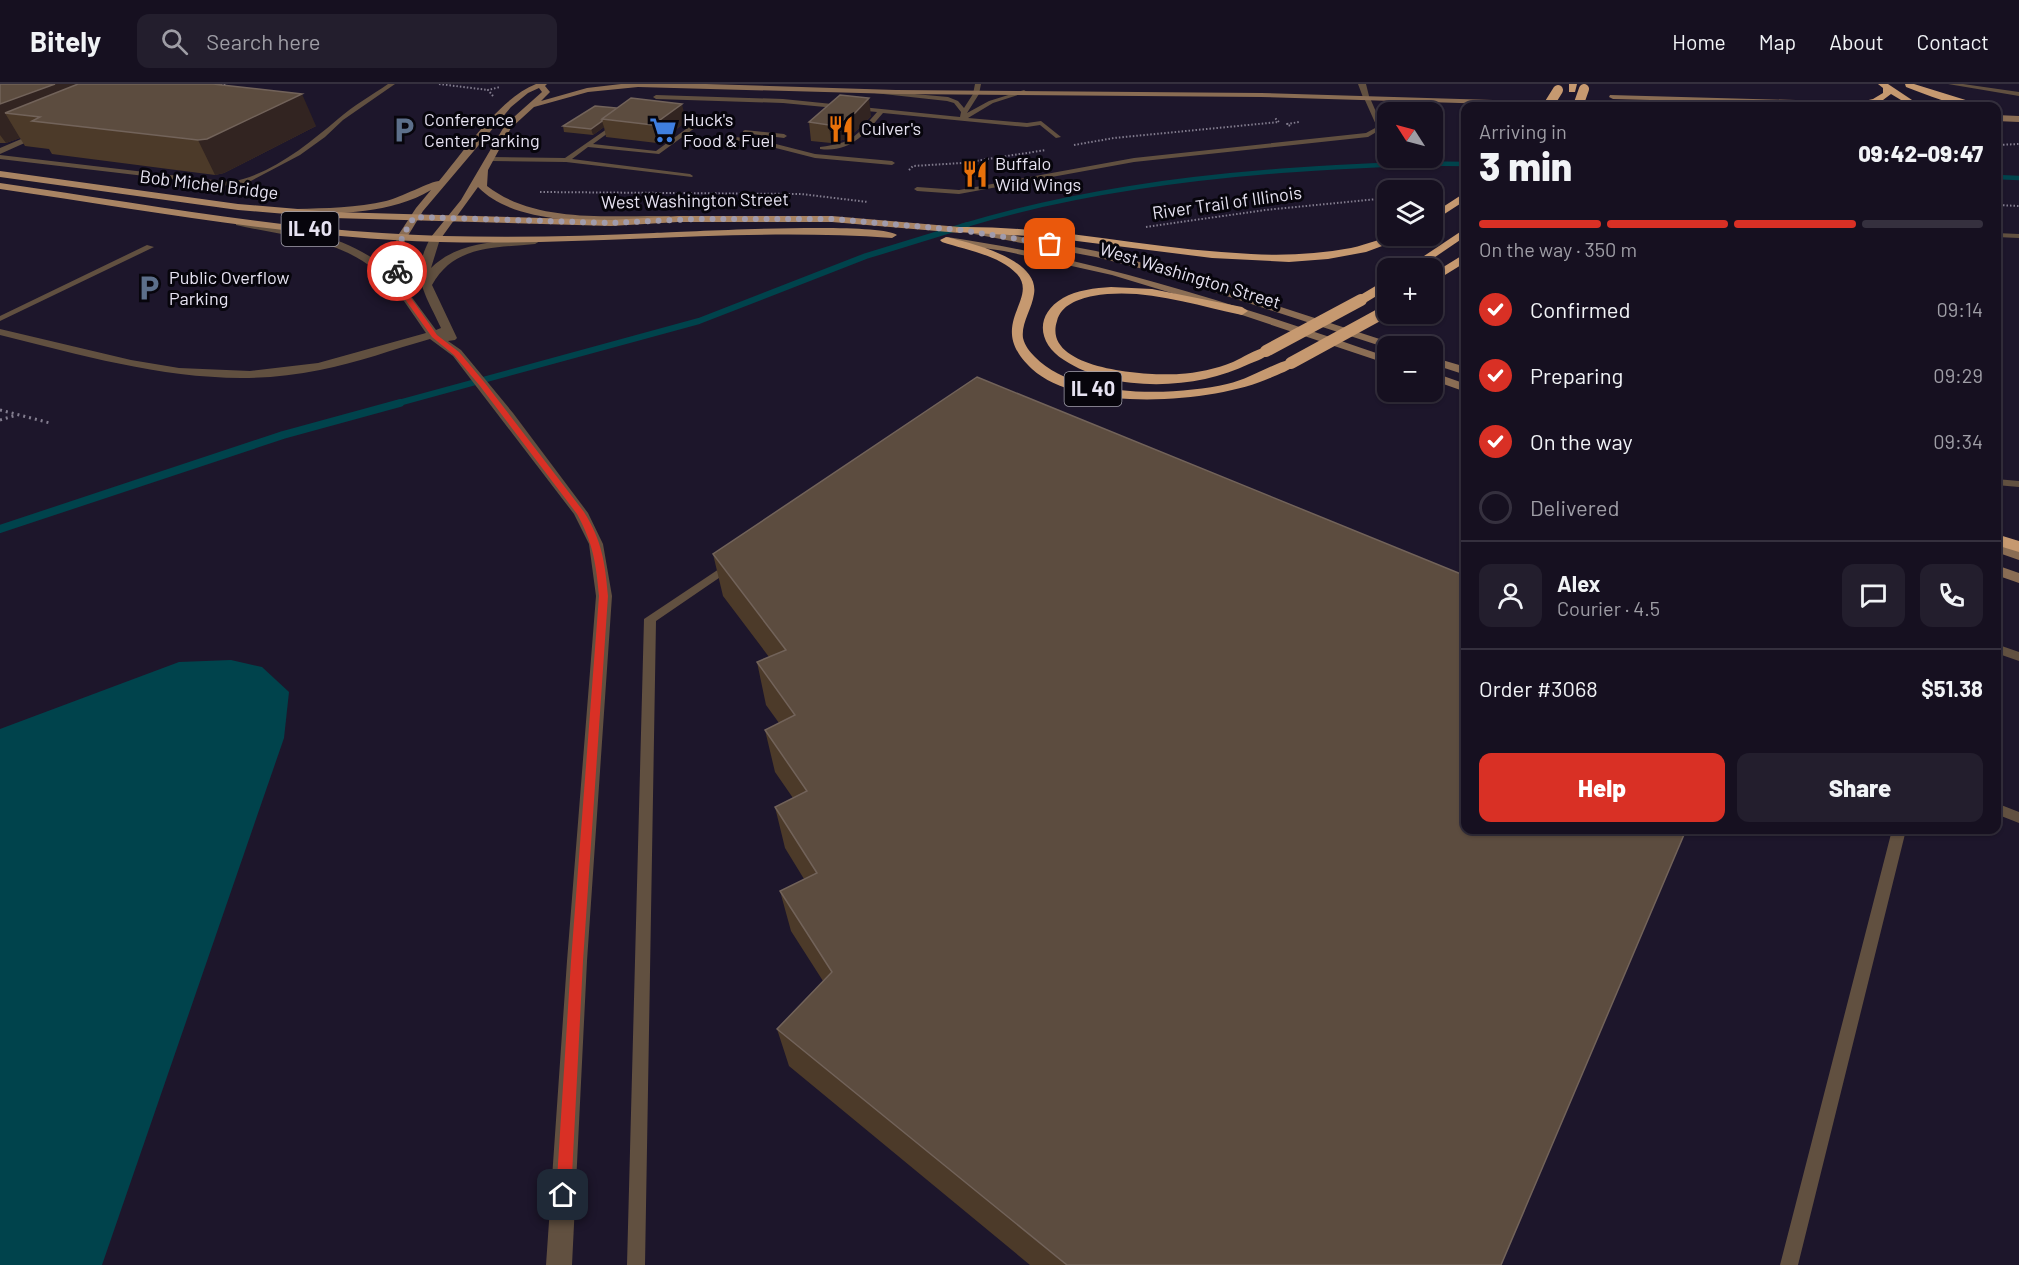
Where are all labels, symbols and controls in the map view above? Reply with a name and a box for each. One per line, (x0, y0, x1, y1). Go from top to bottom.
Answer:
search box (137, 14, 557, 68)
text: Bitely (30, 24, 101, 58)
icon: search (158, 25, 191, 58)
text: Search here (206, 28, 321, 54)
text: Home (1672, 29, 1726, 54)
text: Map (1759, 29, 1796, 54)
text: About (1829, 29, 1884, 54)
text: Contact (1917, 29, 1989, 54)
north arrow (1377, 102, 1443, 168)
map controls (1377, 102, 1443, 402)
place label: Conference Center Parking (424, 108, 540, 151)
place label: Huck's Food & Fuel (683, 108, 774, 151)
restaurant icon: Culver's (826, 114, 856, 144)
parking icon: Conference Center Parking (389, 115, 419, 145)
supermarket icon: Huck's Food & Fuel (648, 115, 678, 145)
place label: Culver's (861, 117, 921, 139)
text: Arriving in (1479, 119, 1567, 143)
text: 09:42–09:47 (1858, 140, 1983, 166)
text: 3 min (1479, 142, 1572, 189)
place label: Buffalo Wild Wings (995, 152, 1081, 195)
restaurant icon: Buffalo Wild Wings (960, 159, 990, 189)
street label: Bob Michel Bridge (138, 165, 280, 203)
button: layers (1377, 180, 1443, 246)
street label: River Trail of Illinois (1151, 181, 1303, 223)
street label: West Washington Street (601, 187, 789, 213)
road number: IL 40 (282, 212, 338, 246)
pin (1024, 218, 1075, 269)
icon: bag (1033, 227, 1066, 260)
street label: West Washington Street (1097, 237, 1283, 313)
text: On the way · 350 m (1479, 237, 1637, 261)
courier (367, 241, 427, 301)
icon: bike (381, 255, 414, 288)
button: + (1377, 258, 1443, 324)
place label: Public Overflow Parking (169, 266, 289, 309)
parking icon: Public Overflow Parking (134, 273, 164, 303)
icon: check (1479, 293, 1512, 326)
text: Confirmed (1530, 296, 1630, 322)
text: 09:14 (1936, 297, 1983, 321)
button: − (1377, 336, 1443, 402)
icon: check (1479, 359, 1512, 392)
text: Preparing (1530, 362, 1623, 388)
text: 09:29 (1933, 363, 1983, 387)
road number: IL 40 (1064, 372, 1122, 406)
icon: check (1479, 425, 1512, 458)
text: On the way (1530, 428, 1633, 454)
text: 09:34 (1933, 429, 1983, 453)
text: Delivered (1530, 494, 1619, 520)
button: person (1479, 564, 1542, 627)
button: chat (1842, 564, 1905, 627)
button: phone (1920, 564, 1983, 627)
text: Alex (1557, 570, 1600, 596)
text: Courier · 4.5 (1557, 596, 1660, 620)
text: Order #3068 (1479, 675, 1598, 701)
text: $51.38 (1921, 675, 1983, 701)
button: Help (1479, 753, 1725, 822)
button: Share (1737, 753, 1983, 822)
pin (537, 1169, 588, 1220)
icon: home (546, 1178, 579, 1211)

